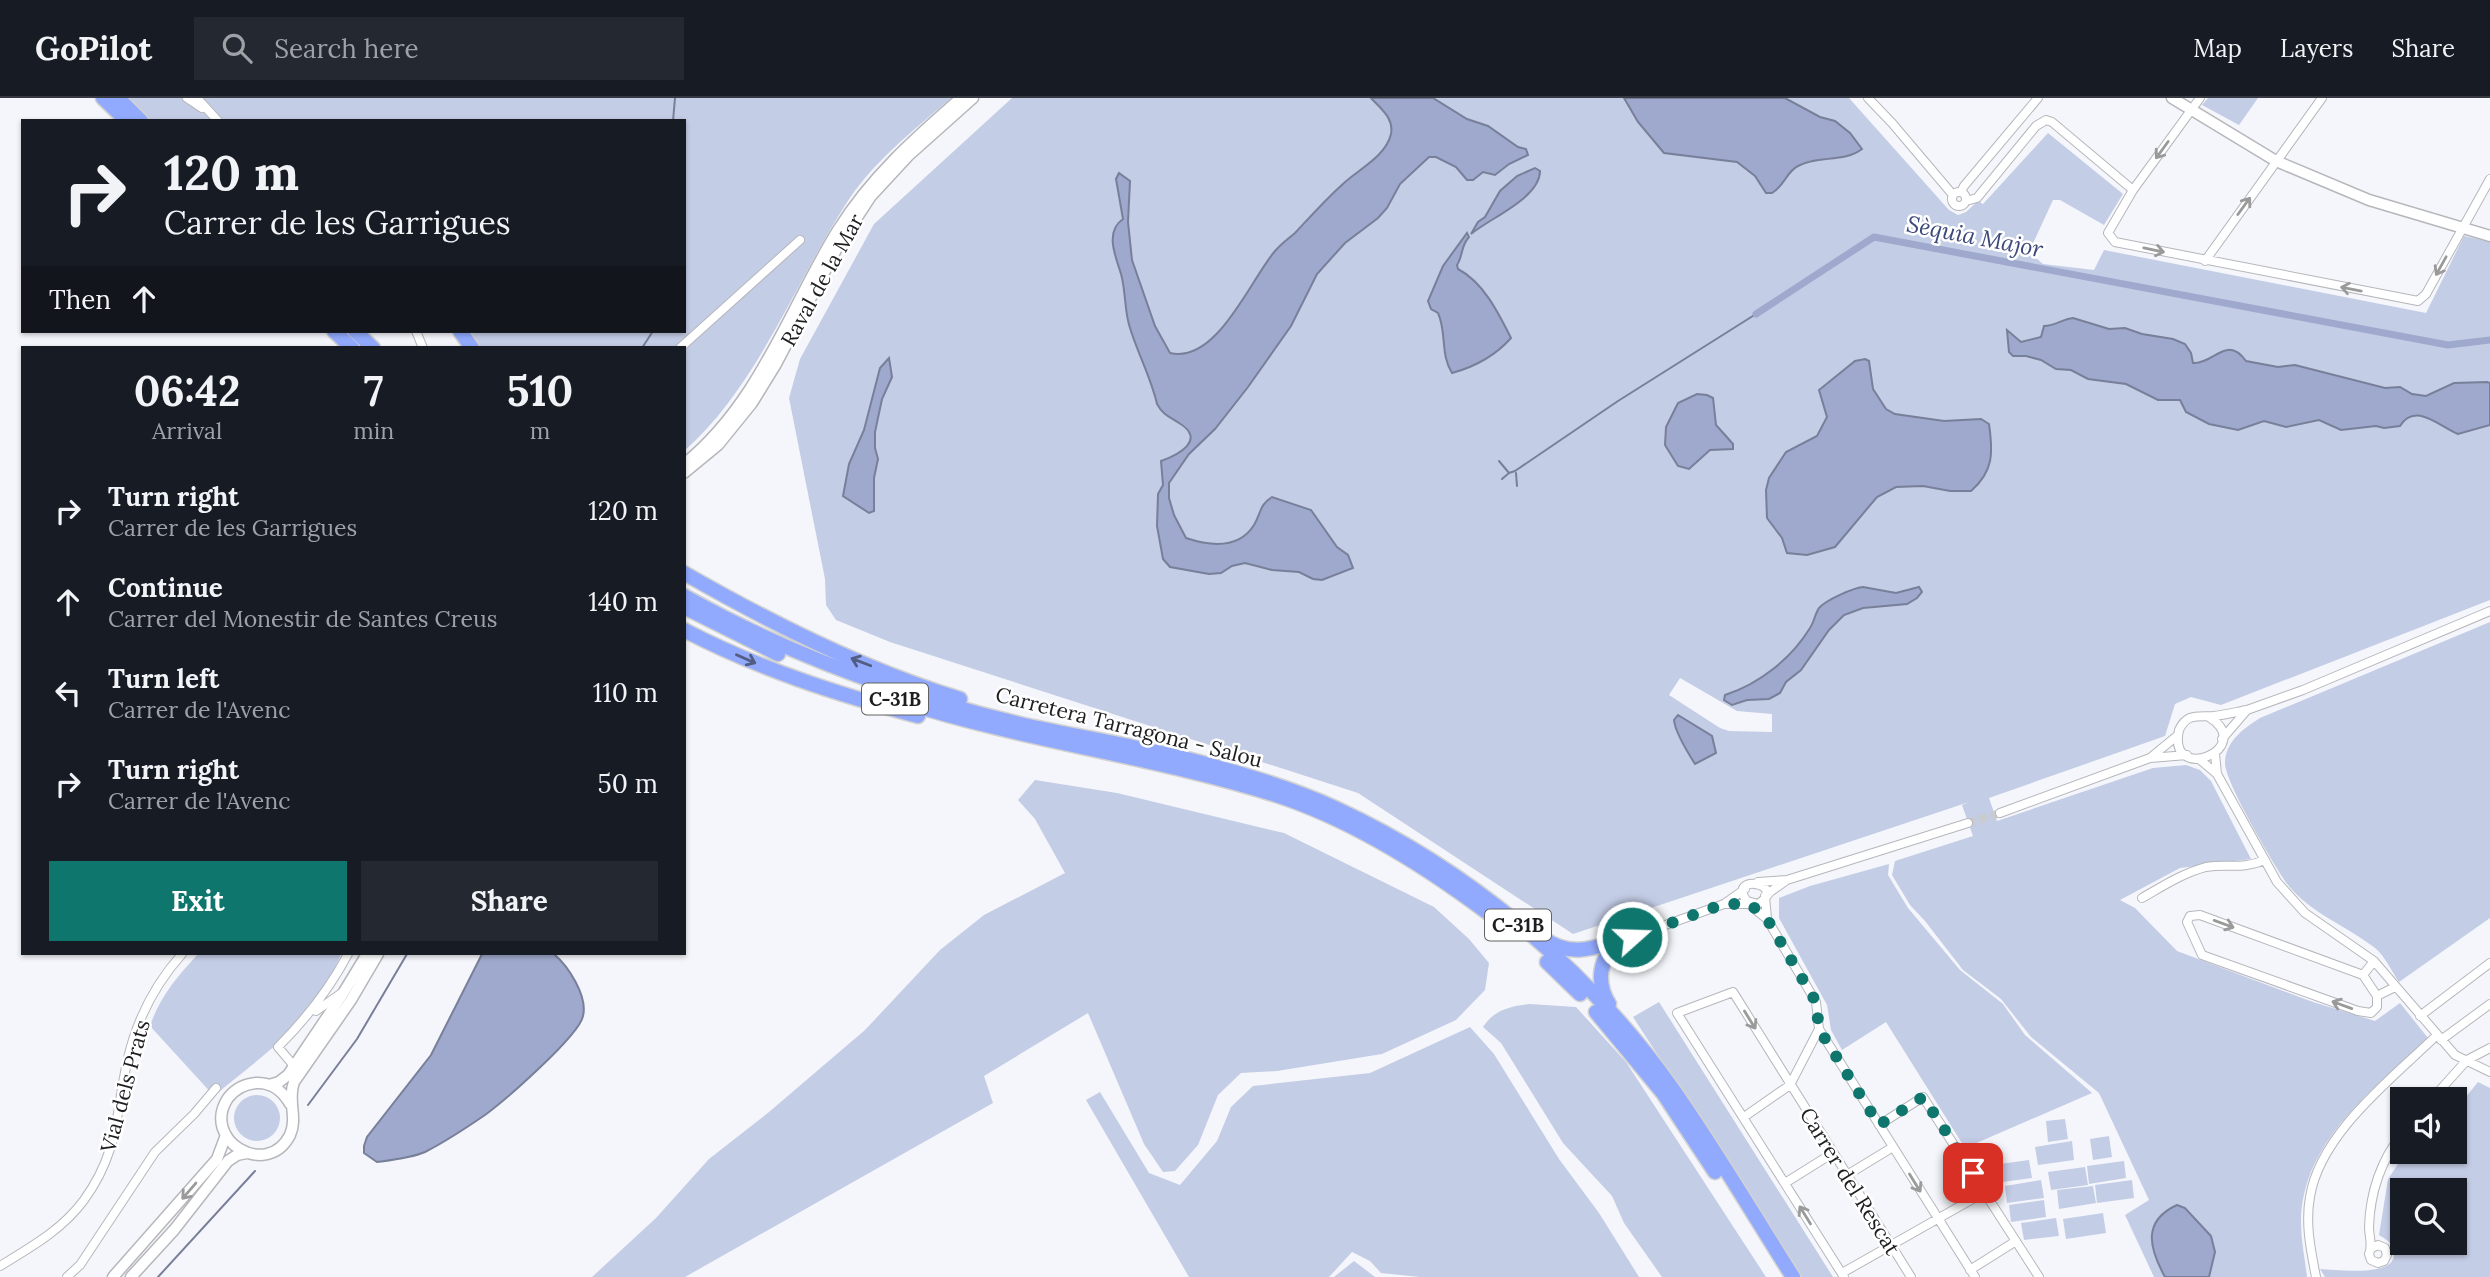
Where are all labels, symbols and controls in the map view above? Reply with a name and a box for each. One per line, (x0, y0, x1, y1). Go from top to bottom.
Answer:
search box (194, 17, 684, 80)
text: GoPilot (35, 27, 152, 69)
icon: search (218, 29, 256, 67)
text: Search here (274, 32, 419, 65)
text: Map (2193, 33, 2242, 64)
text: Layers (2280, 33, 2353, 64)
text: Share (2391, 33, 2455, 64)
one-way arrow (2154, 140, 2169, 158)
text: 120 m (164, 141, 299, 203)
icon: right (49, 147, 140, 238)
one-way arrow (2237, 197, 2251, 216)
text: Carrer de les Garrigues (164, 202, 511, 243)
street label: Raval de la Mar (775, 209, 869, 351)
water label: Sèquia Major (1904, 209, 2046, 264)
one-way arrow (2142, 244, 2165, 258)
one-way arrow (2434, 255, 2447, 276)
icon: ahead (125, 280, 163, 318)
one-way arrow (2340, 282, 2363, 295)
text: Then (49, 283, 111, 316)
text: 06:42 (134, 364, 240, 418)
text: 7 (364, 364, 383, 418)
text: 510 (507, 364, 573, 418)
text: Arrival (152, 416, 222, 445)
text: min (353, 416, 394, 445)
text: m (530, 416, 550, 445)
text: Turn right (108, 480, 239, 513)
icon: right (49, 492, 87, 530)
text: 120 m (588, 494, 658, 527)
text: Carrer de les Garrigues (108, 513, 357, 542)
text: Continue (108, 571, 223, 604)
icon: ahead (49, 583, 87, 621)
text: 140 m (588, 585, 658, 618)
text: Carrer del Monestir de Santes Creus (108, 604, 497, 633)
one-way arrow (735, 653, 756, 666)
one-way arrow (851, 654, 873, 667)
text: Turn left (108, 662, 219, 695)
icon: left (49, 674, 87, 712)
text: 110 m (593, 676, 658, 709)
street label: Carretera Tarragona - Salou (993, 681, 1265, 773)
road number: C-31B (862, 684, 928, 714)
text: Carrer de l'Avenc (108, 695, 290, 724)
text: Turn right (108, 753, 239, 786)
icon: right (49, 765, 87, 803)
text: 50 m (598, 767, 658, 800)
text: Carrer de l'Avenc (108, 786, 290, 815)
button: Exit (49, 861, 347, 941)
button: Share (361, 861, 658, 941)
position arrow (1595, 900, 1669, 974)
road number: C-31B (1485, 910, 1551, 940)
one-way arrow (2213, 919, 2235, 931)
one-way arrow (2331, 998, 2353, 1010)
one-way arrow (1744, 1010, 1758, 1030)
street label: Vial dels Prats (94, 1017, 156, 1156)
map controls (2390, 1087, 2467, 1255)
button: sound (2390, 1087, 2467, 1164)
street label: Carrer del Rescat (1794, 1102, 1907, 1260)
pin (1943, 1143, 2003, 1203)
icon: arrive (1954, 1154, 1992, 1192)
one-way arrow (1909, 1173, 1923, 1193)
button: search (2390, 1178, 2467, 1255)
one-way arrow (181, 1182, 197, 1200)
one-way arrow (1798, 1206, 1813, 1225)

